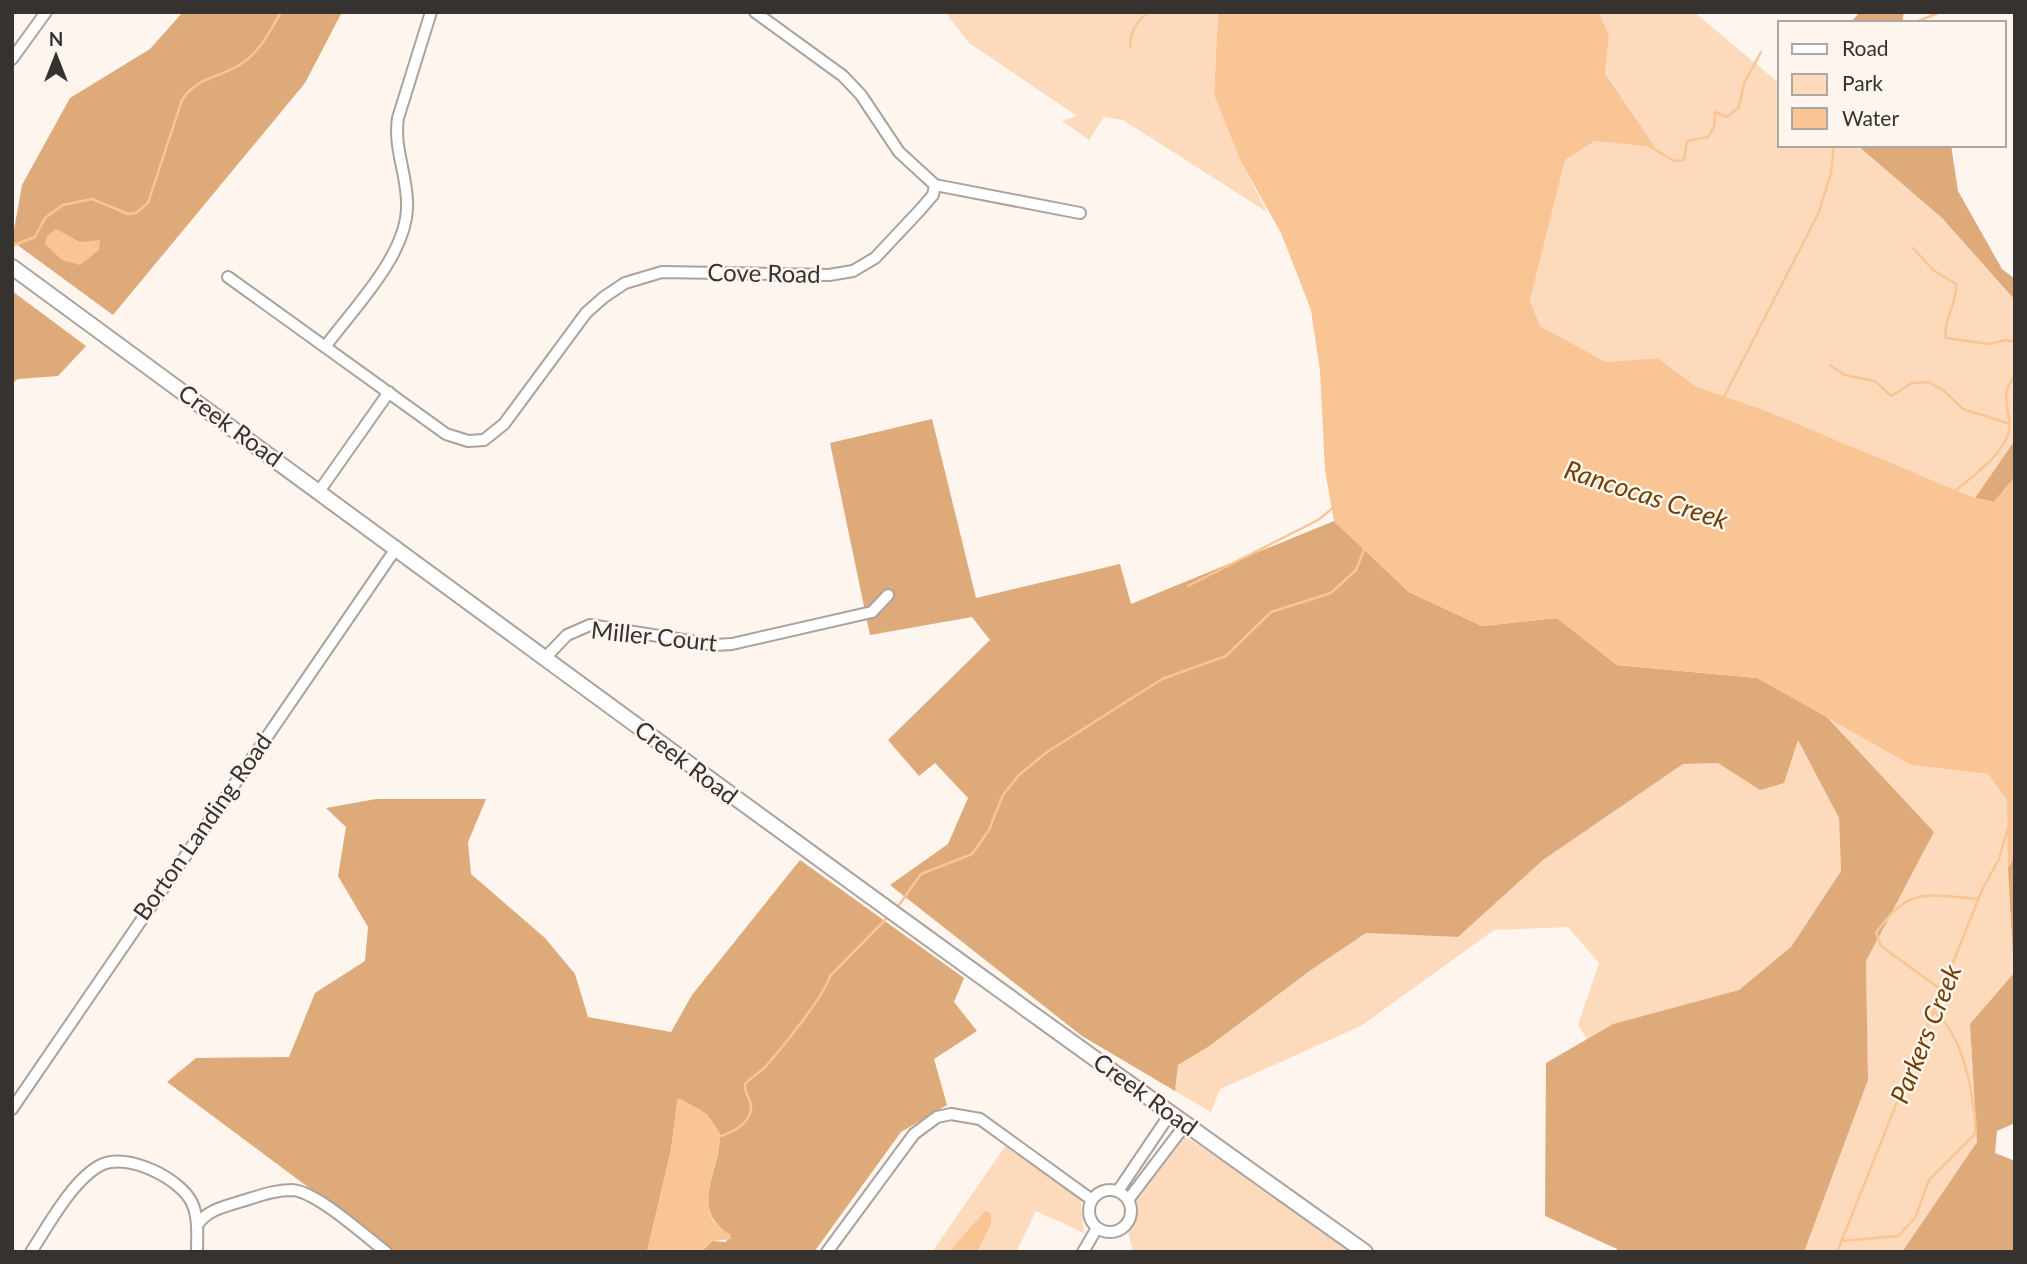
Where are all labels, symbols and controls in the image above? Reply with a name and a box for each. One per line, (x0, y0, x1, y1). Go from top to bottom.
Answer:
north arrow (21, 21, 91, 91)
legend (1778, 21, 2006, 147)
text: N (49, 27, 63, 50)
text: Road (1842, 35, 1889, 60)
text: Park (1842, 70, 1883, 95)
text: Water (1842, 105, 1899, 130)
street label: Cove Road (707, 257, 821, 288)
street label: Creek Road (173, 377, 288, 472)
water label: Rancocas Creek (1561, 453, 1733, 536)
street label: Miller Court (590, 614, 719, 657)
street label: Creek Road (630, 714, 744, 810)
street label: Borton Landing Road (126, 727, 277, 925)
water label: Parkers Creek (1883, 959, 1968, 1108)
street label: Creek Road (1088, 1046, 1203, 1141)

